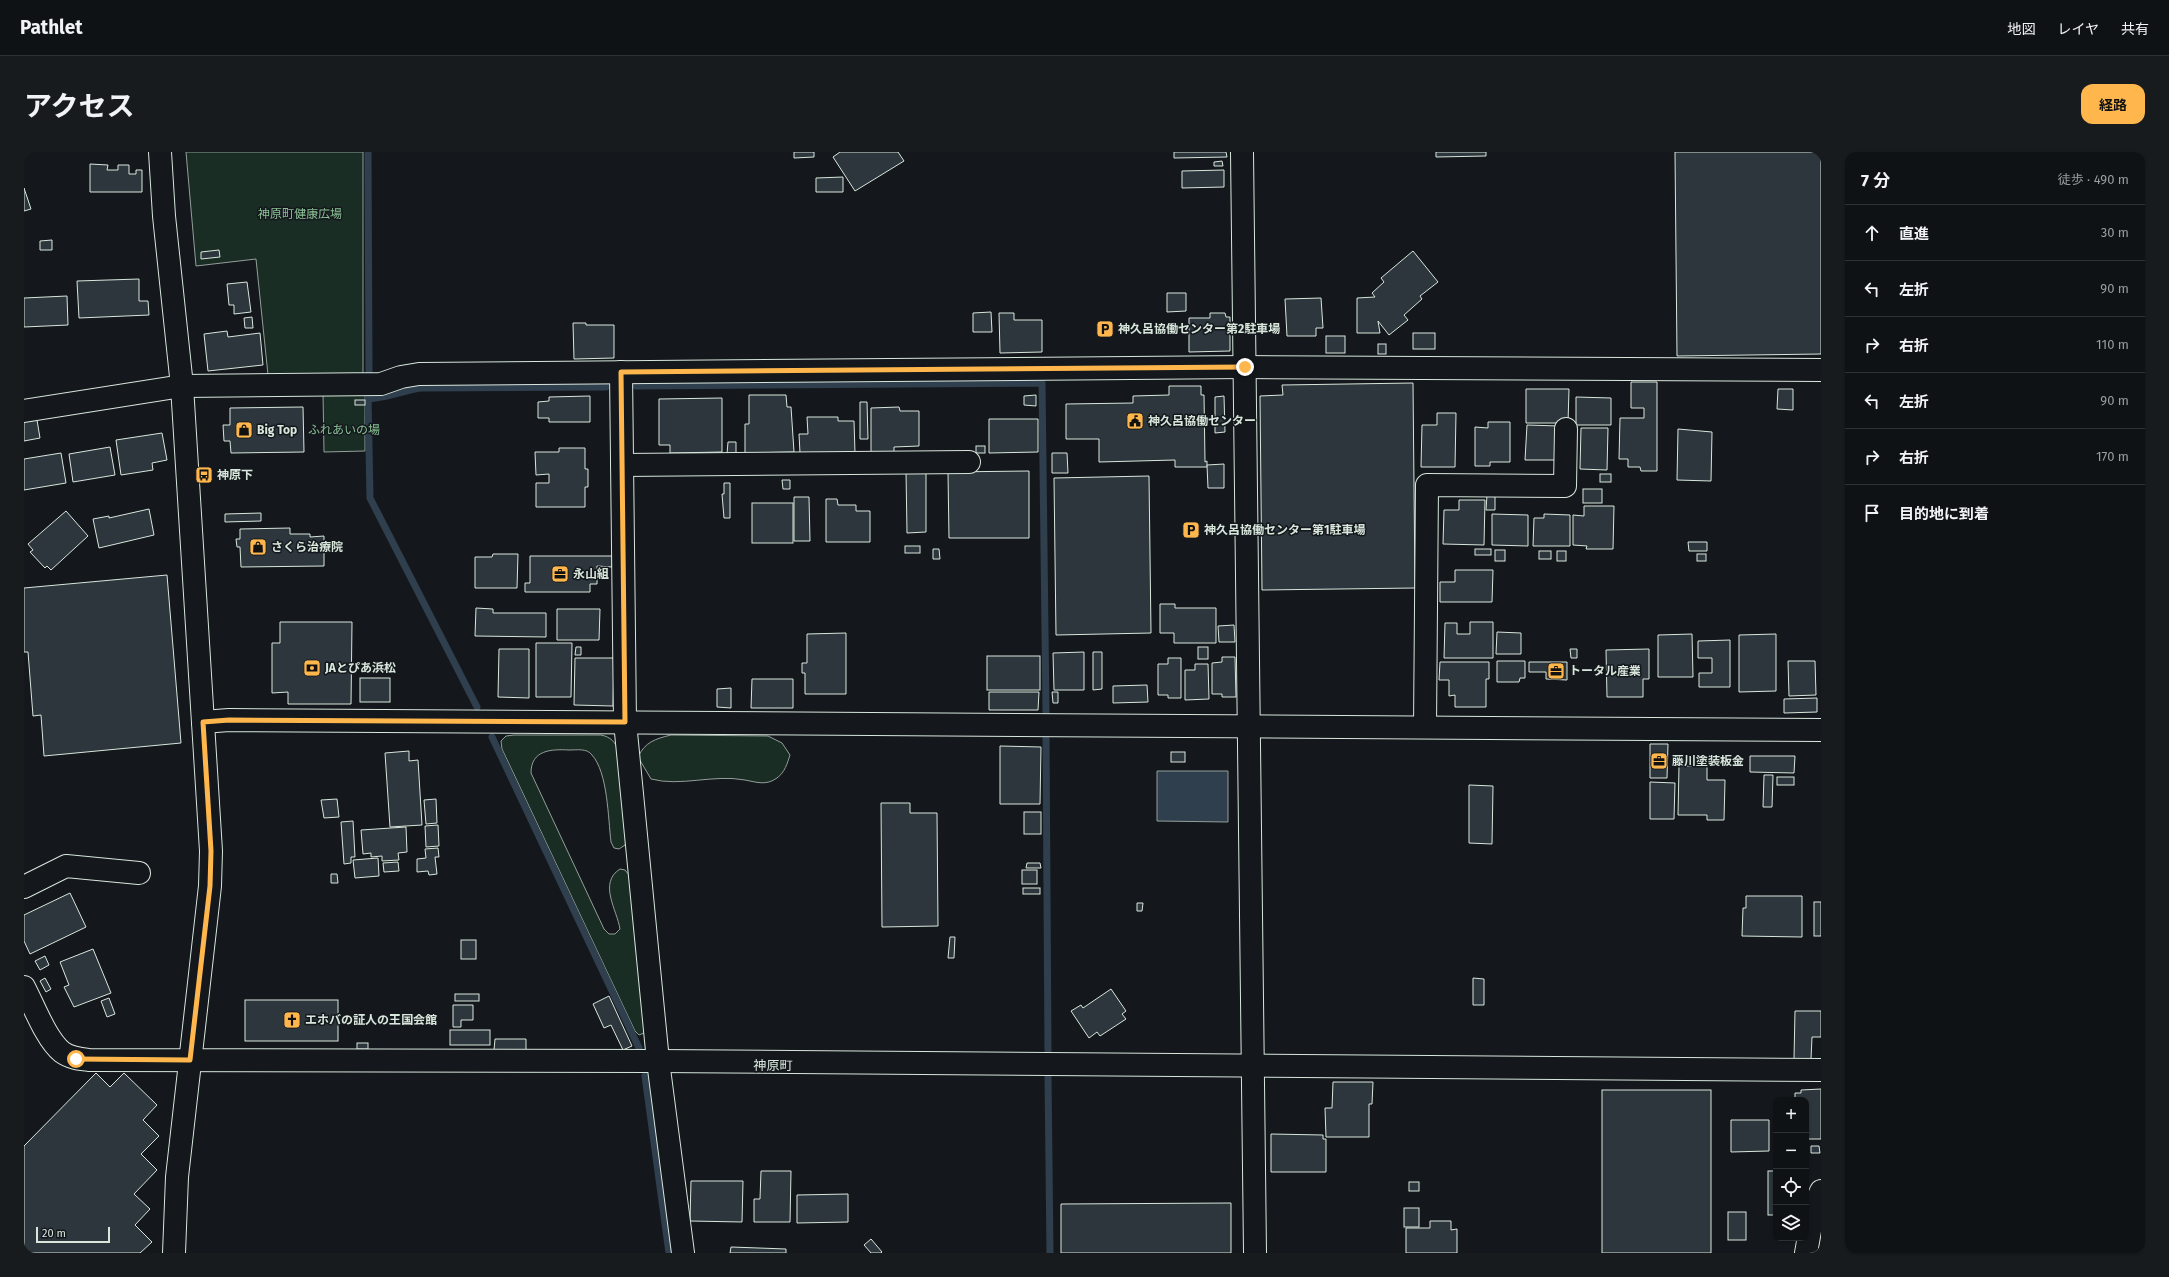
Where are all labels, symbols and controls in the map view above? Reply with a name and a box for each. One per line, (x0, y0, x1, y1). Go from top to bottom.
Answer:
text: Pathlet (20, 16, 83, 39)
text: 地図 (2007, 21, 2035, 38)
text: レイヤ (2057, 21, 2099, 38)
text: 共有 (2121, 21, 2149, 38)
button: 経路 (2081, 84, 2145, 124)
text: アクセス (24, 90, 135, 123)
text: 7 分 (1861, 170, 1890, 191)
text: 徒歩 · 490 m (2058, 172, 2129, 187)
park label: 神原町健康広場 (258, 207, 342, 221)
icon: ahead (1861, 222, 1883, 244)
text: 直進 (1899, 225, 1929, 243)
text: 30 m (2101, 225, 2129, 240)
icon: left (1861, 278, 1883, 300)
text: 左折 (1899, 281, 1929, 299)
text: 90 m (2100, 281, 2129, 296)
parking icon: 神久呂協働センター第2駐車場 (1095, 319, 1115, 339)
place label: 神久呂協働センター第2駐車場 (1118, 322, 1280, 336)
icon: right (1861, 334, 1883, 356)
text: 右折 (1899, 337, 1929, 355)
text: 110 m (2096, 337, 2129, 352)
route end (1236, 358, 1254, 376)
icon: left (1861, 390, 1883, 412)
text: 左折 (1899, 393, 1929, 411)
text: 90 m (2100, 393, 2129, 408)
public building icon: 神久呂協働センター (1125, 411, 1145, 431)
place label: 神久呂協働センター (1148, 414, 1256, 428)
shop icon: Big Top (234, 420, 254, 440)
place label: Big Top (257, 423, 297, 437)
park label: ふれあいの場 (308, 423, 380, 437)
icon: right (1861, 446, 1883, 468)
text: 右折 (1899, 449, 1929, 467)
text: 170 m (2096, 449, 2129, 464)
bus stop icon: 神原下 (194, 465, 214, 485)
place label: 神原下 (217, 468, 253, 482)
icon: arrive (1861, 502, 1883, 524)
text: 目的地に到着 (1899, 505, 1989, 523)
parking icon: 神久呂協働センター第1駐車場 (1181, 520, 1201, 540)
place label: 神久呂協働センター第1駐車場 (1204, 523, 1366, 537)
shop icon: さくら治療院 (248, 537, 268, 557)
place label: さくら治療院 (271, 540, 343, 554)
office icon: 永山組 (550, 564, 570, 584)
place label: 永山組 (573, 567, 609, 581)
bank icon: JAとぴあ浜松 (302, 658, 322, 678)
place label: JAとぴあ浜松 (324, 661, 396, 675)
office icon: トータル産業 (1546, 661, 1566, 681)
place label: トータル産業 (1569, 664, 1641, 678)
office icon: 藤川塗装板金 (1649, 751, 1669, 771)
place label: 藤川塗装板金 (1672, 754, 1744, 768)
church icon: エホバの証人の王国会館 (282, 1010, 302, 1030)
place label: エホバの証人の王国会館 (305, 1013, 437, 1027)
route start (67, 1050, 85, 1068)
district label: 神原町 (753, 1058, 793, 1073)
map controls (1773, 1097, 1809, 1241)
button: + (1773, 1097, 1809, 1133)
button: − (1773, 1133, 1809, 1169)
button: locate (1773, 1169, 1809, 1205)
button: layers (1773, 1205, 1809, 1241)
scale bar (36, 1225, 110, 1244)
text: 20 m (42, 1227, 66, 1240)

